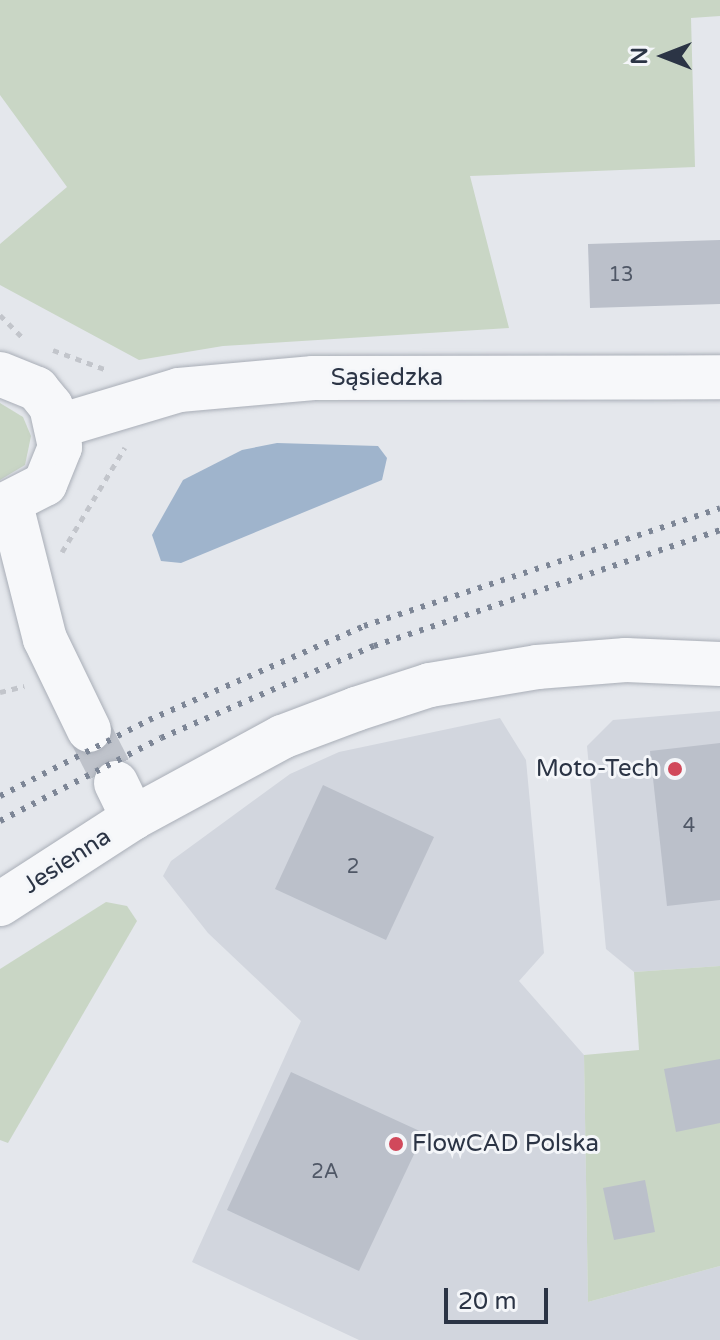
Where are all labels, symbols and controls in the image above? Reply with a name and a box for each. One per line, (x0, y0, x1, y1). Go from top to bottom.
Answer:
north arrow (624, 16, 704, 96)
text: N (627, 47, 653, 65)
house number: 13 (608, 263, 634, 287)
street label: Sąsiedzka (331, 364, 443, 392)
place label: Moto-Tech (536, 755, 659, 783)
marker: Moto-Tech (666, 760, 684, 778)
house number: 4 (683, 814, 695, 838)
street label: Jesienna (18, 822, 116, 900)
house number: 2 (347, 855, 359, 879)
place label: FlowCAD Polska (412, 1130, 599, 1158)
marker: FlowCAD Polska (387, 1135, 405, 1153)
house number: 2A (311, 1160, 339, 1184)
scale bar (448, 1272, 552, 1322)
text: 20 m (458, 1287, 516, 1316)

